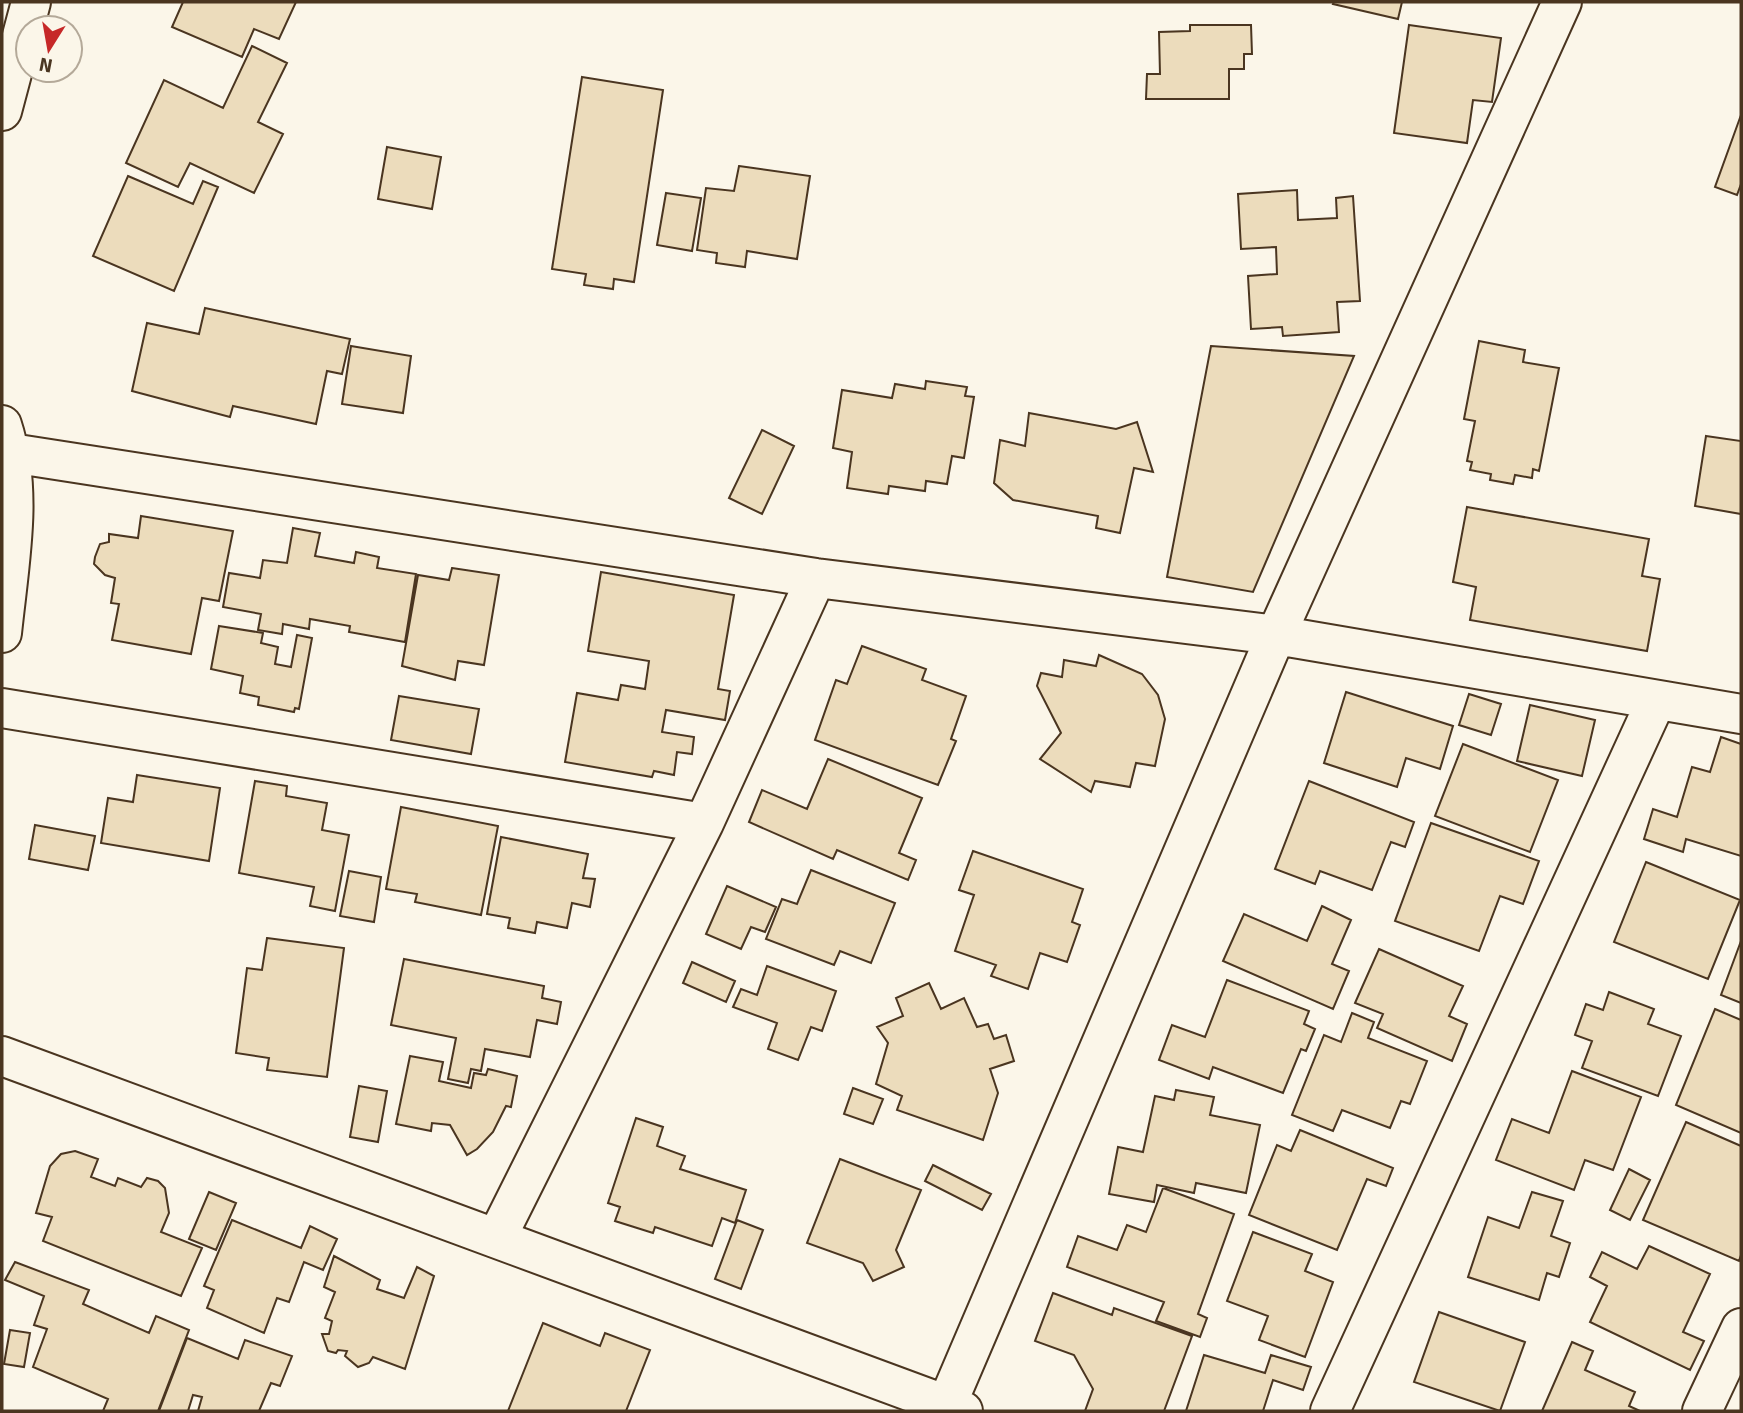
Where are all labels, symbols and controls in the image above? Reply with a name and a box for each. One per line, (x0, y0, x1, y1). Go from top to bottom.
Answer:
north arrow (14, 14, 84, 84)
text: N (37, 52, 55, 78)

